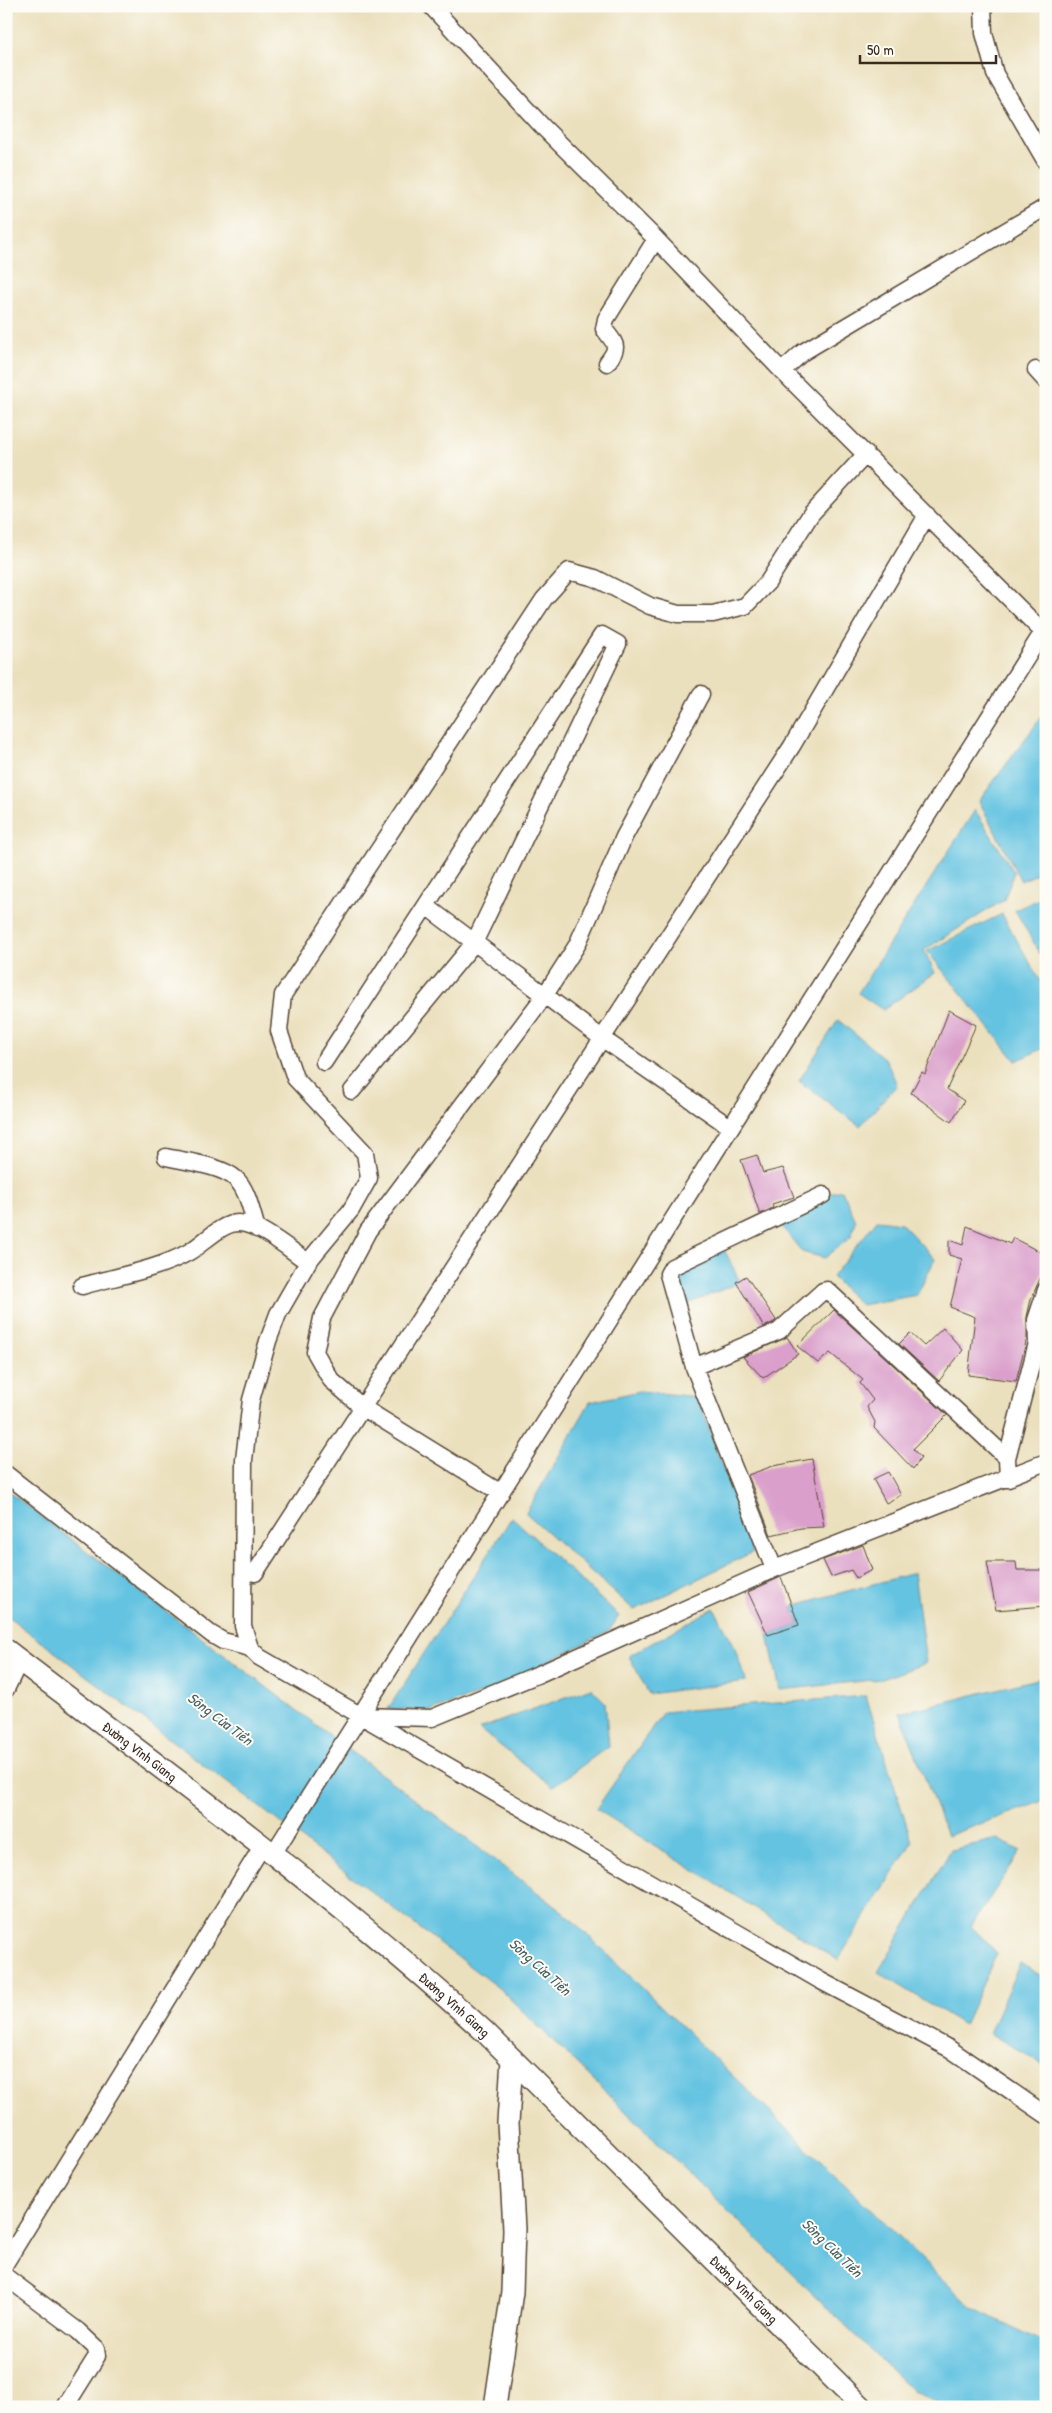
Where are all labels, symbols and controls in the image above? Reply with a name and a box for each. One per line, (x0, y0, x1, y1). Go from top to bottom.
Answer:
scale bar (860, 32, 996, 64)
text: 50 m (867, 39, 894, 60)
water label: Sông Cửa Tiền (183, 1687, 258, 1751)
street label: Đường Vĩnh Giang (99, 1717, 181, 1787)
water label: Sông Cửa Tiền (505, 1933, 577, 2001)
street label: Đường Vĩnh Giang (415, 1968, 495, 2042)
water label: Sông Cửa Tiền (798, 2214, 868, 2283)
street label: Đường Vĩnh Giang (706, 2251, 783, 2328)

